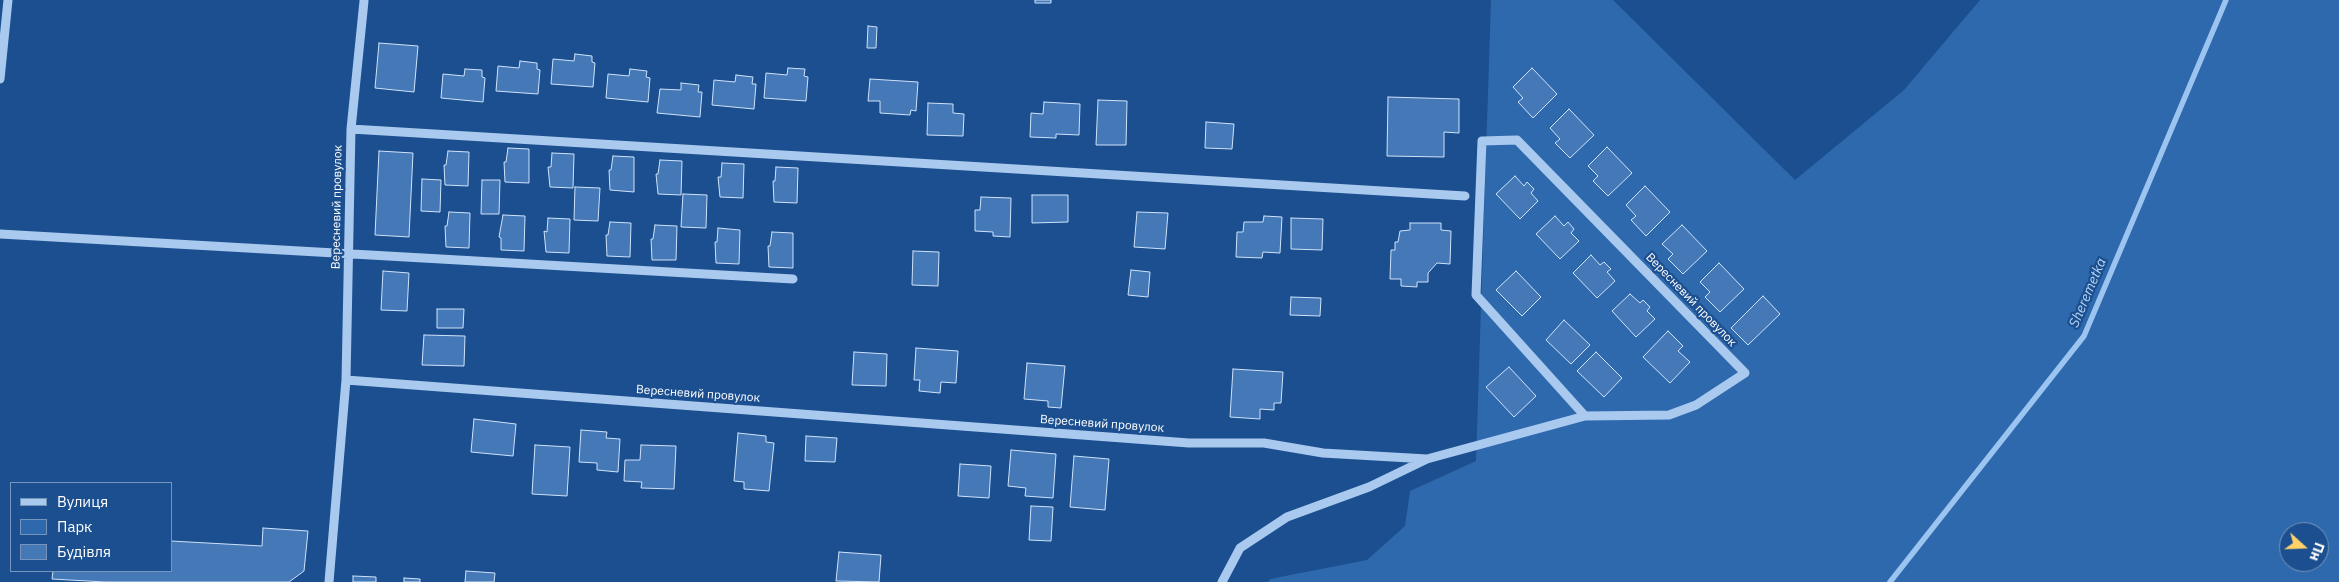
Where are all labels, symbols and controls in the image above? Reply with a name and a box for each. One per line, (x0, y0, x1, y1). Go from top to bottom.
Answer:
street label: Вересневий провулок (329, 145, 345, 269)
street label: Вересневий провулок (1643, 250, 1739, 350)
water label: Sheremetka (2066, 256, 2110, 330)
street label: Вересневий провулок (635, 382, 761, 406)
street label: Вересневий провулок (1039, 412, 1165, 436)
legend (10, 482, 172, 572)
text: Вулиця (57, 492, 108, 511)
text: Парк (57, 517, 92, 536)
north arrow (2279, 522, 2329, 572)
text: Пн (2306, 540, 2329, 564)
text: Будівля (57, 542, 111, 561)

